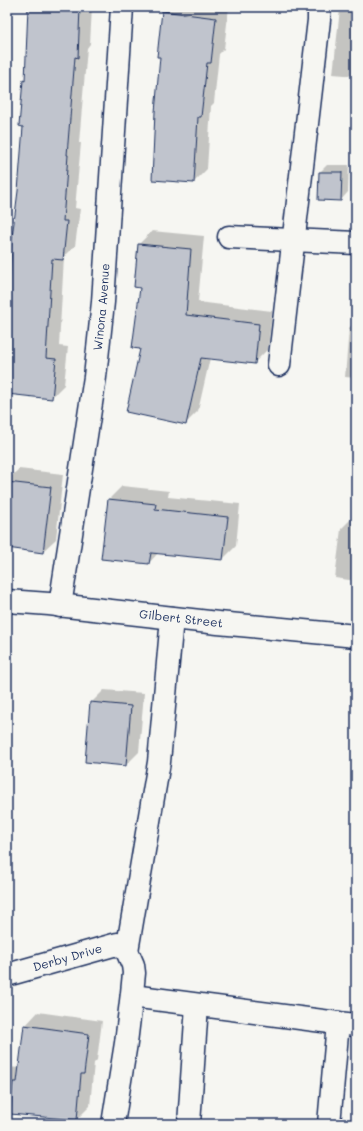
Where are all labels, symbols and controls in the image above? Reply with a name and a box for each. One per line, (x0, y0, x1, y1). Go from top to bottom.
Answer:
street label: Winona Avenue (89, 263, 112, 351)
street label: Gilbert Street (138, 605, 224, 630)
street label: Derby Drive (31, 940, 104, 974)

